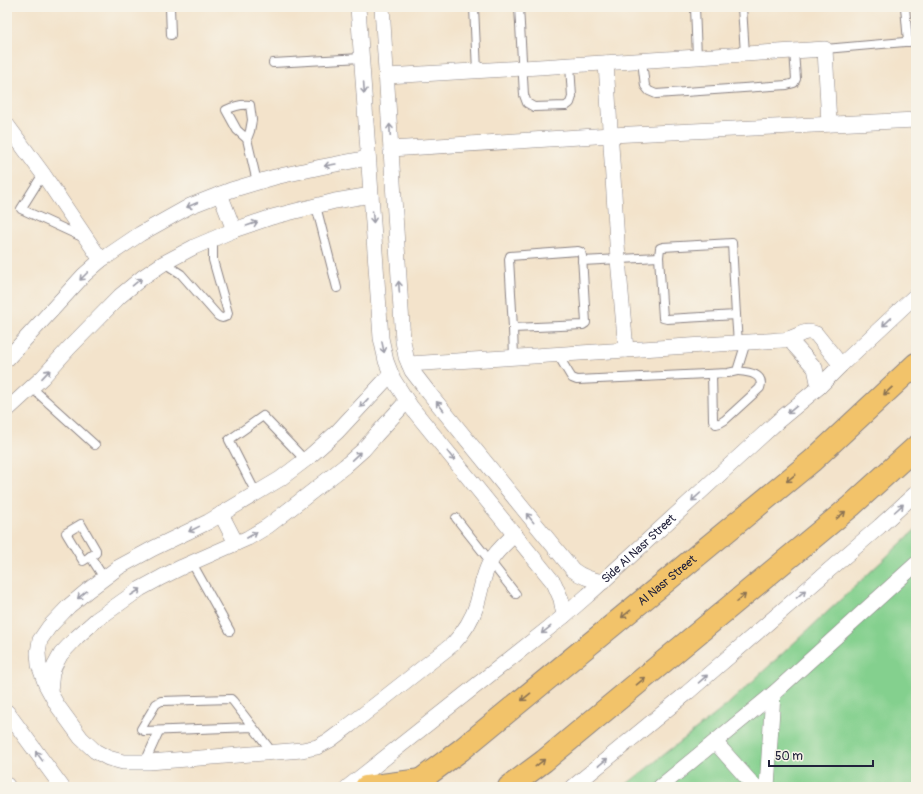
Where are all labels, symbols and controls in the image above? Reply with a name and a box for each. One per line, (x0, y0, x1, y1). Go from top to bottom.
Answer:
one-way arrow (360, 81, 367, 94)
one-way arrow (386, 124, 393, 137)
one-way arrow (324, 161, 337, 169)
one-way arrow (187, 202, 199, 210)
one-way arrow (369, 211, 376, 224)
one-way arrow (246, 219, 258, 227)
one-way arrow (79, 271, 89, 281)
one-way arrow (132, 277, 143, 286)
one-way arrow (396, 281, 403, 294)
one-way arrow (882, 317, 893, 326)
one-way arrow (379, 340, 387, 353)
one-way arrow (41, 369, 50, 379)
one-way arrow (883, 386, 893, 396)
one-way arrow (360, 398, 369, 408)
one-way arrow (435, 401, 444, 412)
one-way arrow (787, 405, 797, 414)
one-way arrow (447, 450, 455, 461)
one-way arrow (351, 452, 361, 461)
one-way arrow (786, 474, 797, 482)
one-way arrow (691, 492, 701, 501)
one-way arrow (894, 504, 905, 513)
one-way arrow (835, 510, 846, 519)
one-way arrow (526, 512, 535, 523)
street label: Side Al Nasr Street (599, 512, 679, 586)
one-way arrow (188, 526, 200, 533)
one-way arrow (246, 530, 258, 538)
street label: Al Nasr Street (635, 552, 699, 608)
one-way arrow (130, 588, 141, 596)
one-way arrow (77, 590, 87, 599)
one-way arrow (796, 590, 806, 599)
one-way arrow (735, 593, 746, 602)
one-way arrow (621, 610, 631, 619)
one-way arrow (541, 626, 552, 634)
one-way arrow (698, 674, 708, 683)
one-way arrow (635, 676, 646, 685)
one-way arrow (520, 692, 531, 701)
scale bar (769, 742, 873, 768)
text: 50 m (775, 749, 803, 764)
one-way arrow (35, 750, 43, 761)
one-way arrow (598, 758, 609, 767)
one-way arrow (535, 759, 546, 768)

